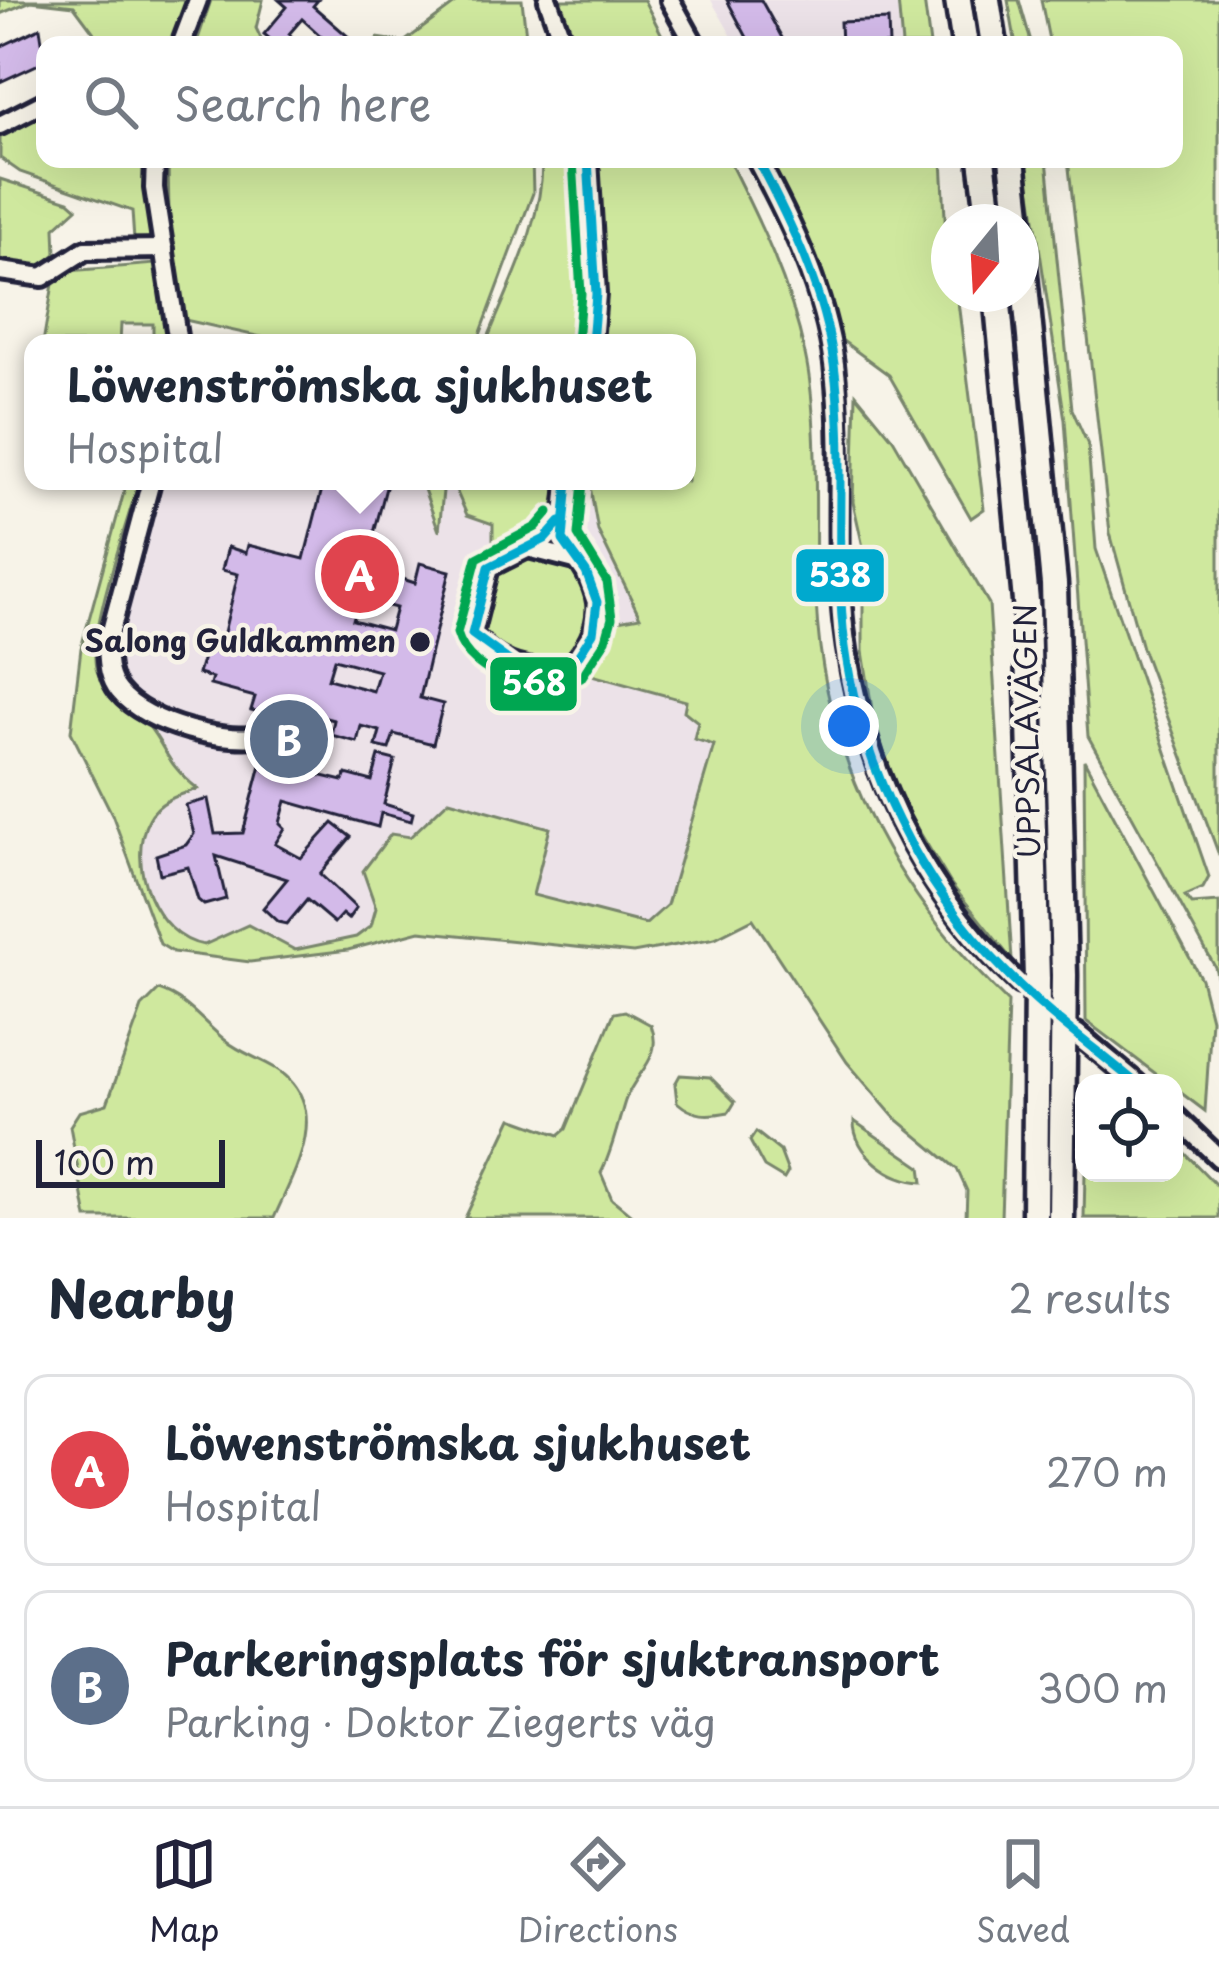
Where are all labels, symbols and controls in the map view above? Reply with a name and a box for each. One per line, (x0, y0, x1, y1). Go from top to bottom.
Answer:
search box (36, 36, 1183, 168)
text: Search here (174, 68, 431, 136)
icon: search (78, 69, 144, 135)
north arrow (931, 204, 1039, 312)
popup (24, 334, 696, 490)
text: Löwenströmska sjukhuset (67, 349, 653, 417)
text: Hospital (67, 417, 224, 476)
pin: A (321, 529, 399, 619)
line badge: 538 (794, 547, 886, 604)
text: 538 (809, 548, 871, 598)
street label: UPPSALAVÄGEN (1001, 603, 1050, 859)
place label: Salong Guldkammen (84, 617, 396, 662)
marker: Salong Guldkammen (407, 629, 433, 655)
line badge: 568 (488, 655, 579, 713)
text: 568 (502, 656, 566, 706)
pin: B (250, 694, 328, 784)
your location (819, 696, 879, 756)
map controls (1075, 1074, 1183, 1182)
button: locate (1075, 1074, 1183, 1182)
scale bar (36, 1134, 225, 1187)
text: 100 m (54, 1136, 155, 1186)
text: Nearby (48, 1258, 235, 1335)
text: 2 results (1009, 1267, 1171, 1326)
text: Löwenströmska sjukhuset (165, 1407, 751, 1475)
text: A (75, 1441, 105, 1500)
text: 270 m (1046, 1441, 1168, 1500)
text: Hospital (165, 1475, 322, 1534)
text: Parkeringsplats för sjuktransport (165, 1623, 940, 1691)
text: B (77, 1657, 103, 1716)
text: 300 m (1037, 1657, 1168, 1716)
text: Parking · Doktor Ziegerts väg (165, 1691, 716, 1750)
tab: Map (149, 1831, 220, 1953)
tab: Directions (518, 1831, 678, 1953)
tab: Saved (976, 1831, 1070, 1953)

